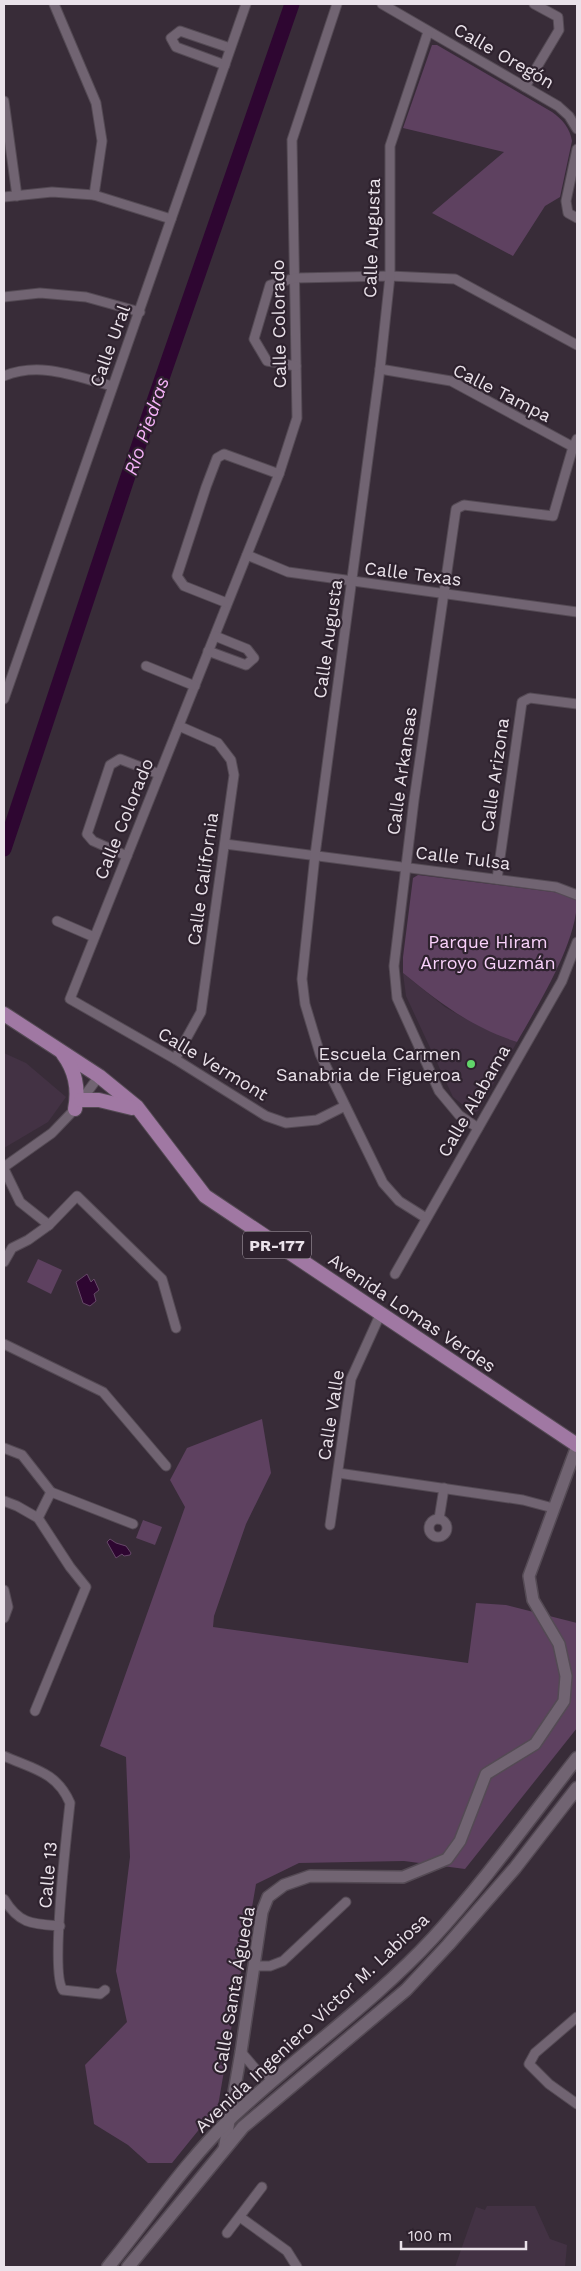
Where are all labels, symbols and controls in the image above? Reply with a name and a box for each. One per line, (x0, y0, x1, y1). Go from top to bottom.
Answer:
street label: Calle Oregón (450, 18, 558, 93)
street label: Calle Augusta (359, 178, 384, 298)
street label: Calle Colorado (267, 259, 290, 389)
street label: Calle Ural (85, 302, 134, 390)
street label: Calle Tampa (450, 359, 555, 426)
water label: Río Piedras (119, 374, 174, 478)
street label: Calle Texas (363, 557, 463, 590)
street label: Calle Augusta (309, 578, 346, 700)
street label: Calle Arkansas (382, 706, 421, 836)
street label: Calle Arizona (476, 717, 513, 833)
street label: Calle Colorado (90, 755, 157, 883)
street label: Calle California (183, 811, 222, 947)
street label: Calle Tulsa (414, 841, 512, 874)
park label: Parque Hiram Arroyo Guzmán (420, 931, 556, 973)
street label: Calle Vermont (154, 1022, 272, 1105)
street label: Calle Alabama (433, 1041, 514, 1160)
place label: Escuela Carmen Sanabria de Figueroa (276, 1043, 461, 1085)
marker: Escuela Carmen Sanabria de Figueroa (465, 1058, 477, 1070)
road number: PR-177 (243, 1232, 311, 1258)
street label: Avenida Lomas Verdes (325, 1249, 500, 1376)
street label: Calle Valle (313, 1368, 348, 1462)
street label: Calle 13 (34, 1841, 61, 1909)
street label: Calle Santa Águeda (208, 1904, 259, 2075)
street label: Avenida Ingeniero Víctor M. Labiosa (190, 1909, 433, 2137)
scale bar (401, 2218, 526, 2250)
text: 100 m (408, 2227, 452, 2245)

